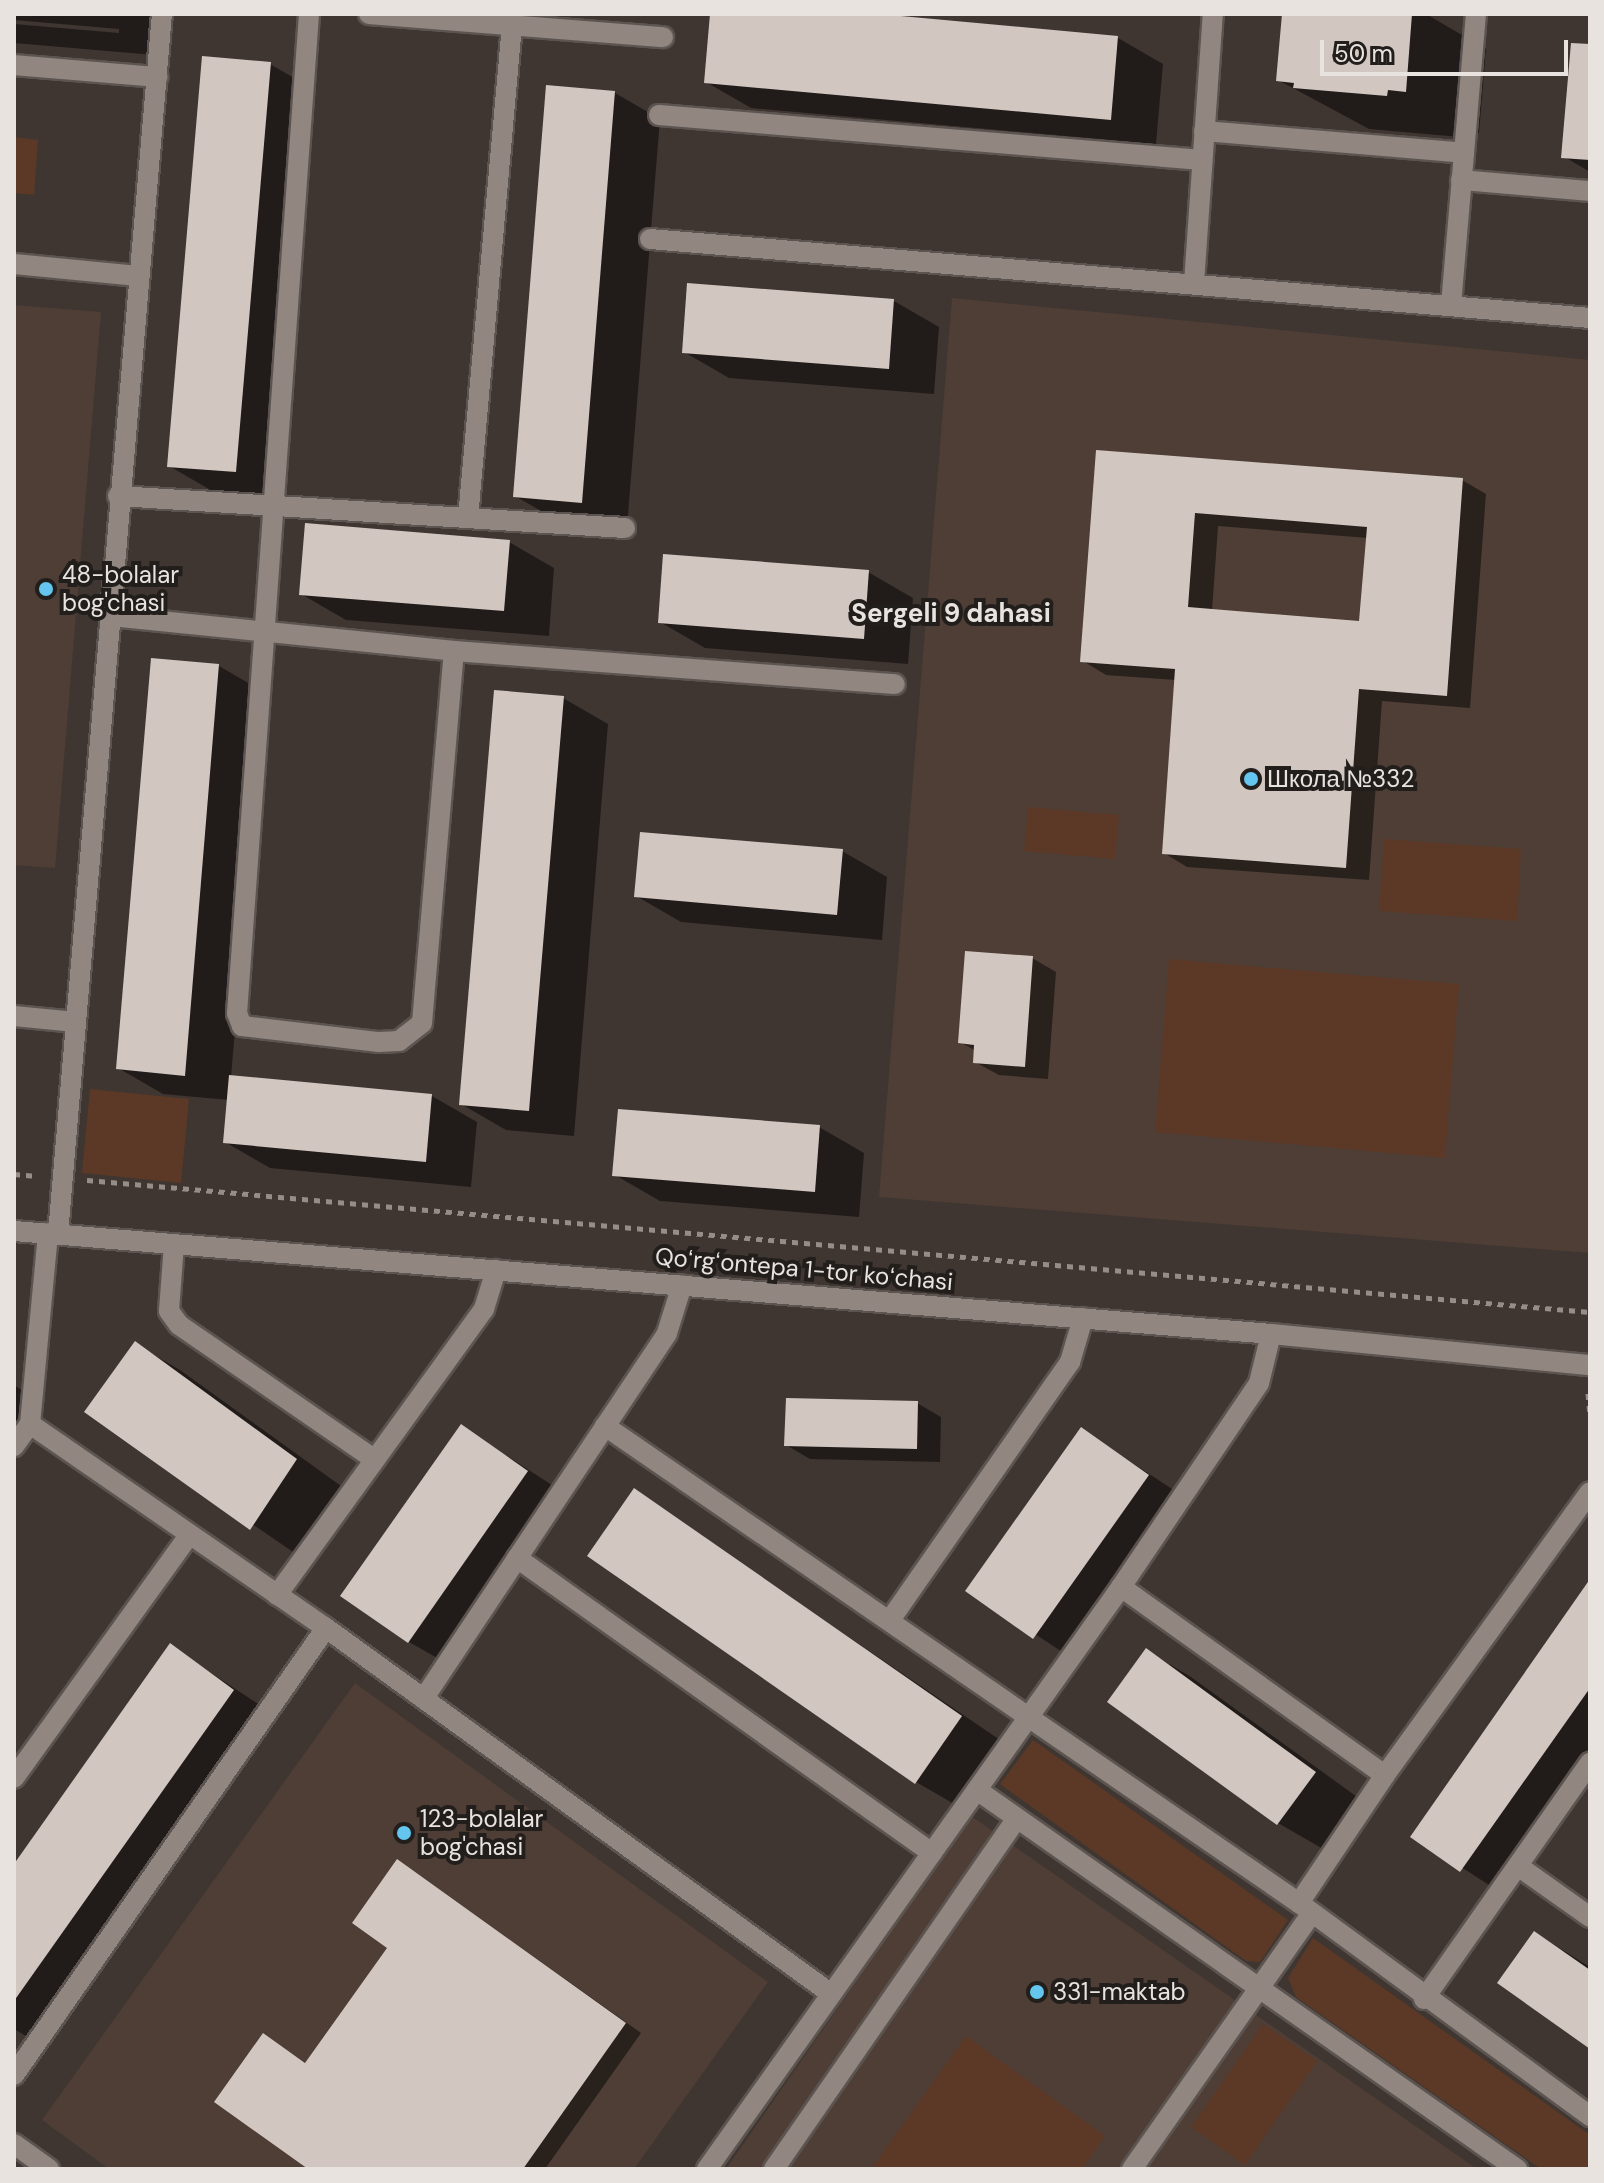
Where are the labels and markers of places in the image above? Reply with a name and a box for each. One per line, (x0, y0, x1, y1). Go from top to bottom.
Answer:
place label: 48-bolalar bog'chasi (62, 561, 179, 617)
marker: 48-bolalar bog'chasi (37, 580, 55, 598)
place label: Школа №332 (1267, 765, 1414, 793)
marker: Школа №332 (1242, 770, 1260, 788)
place label: 123-bolalar bog'chasi (420, 1805, 543, 1861)
marker: 123-bolalar bog'chasi (395, 1824, 413, 1842)
place label: 331-maktab (1053, 1978, 1185, 2006)
marker: 331-maktab (1028, 1983, 1046, 2001)

